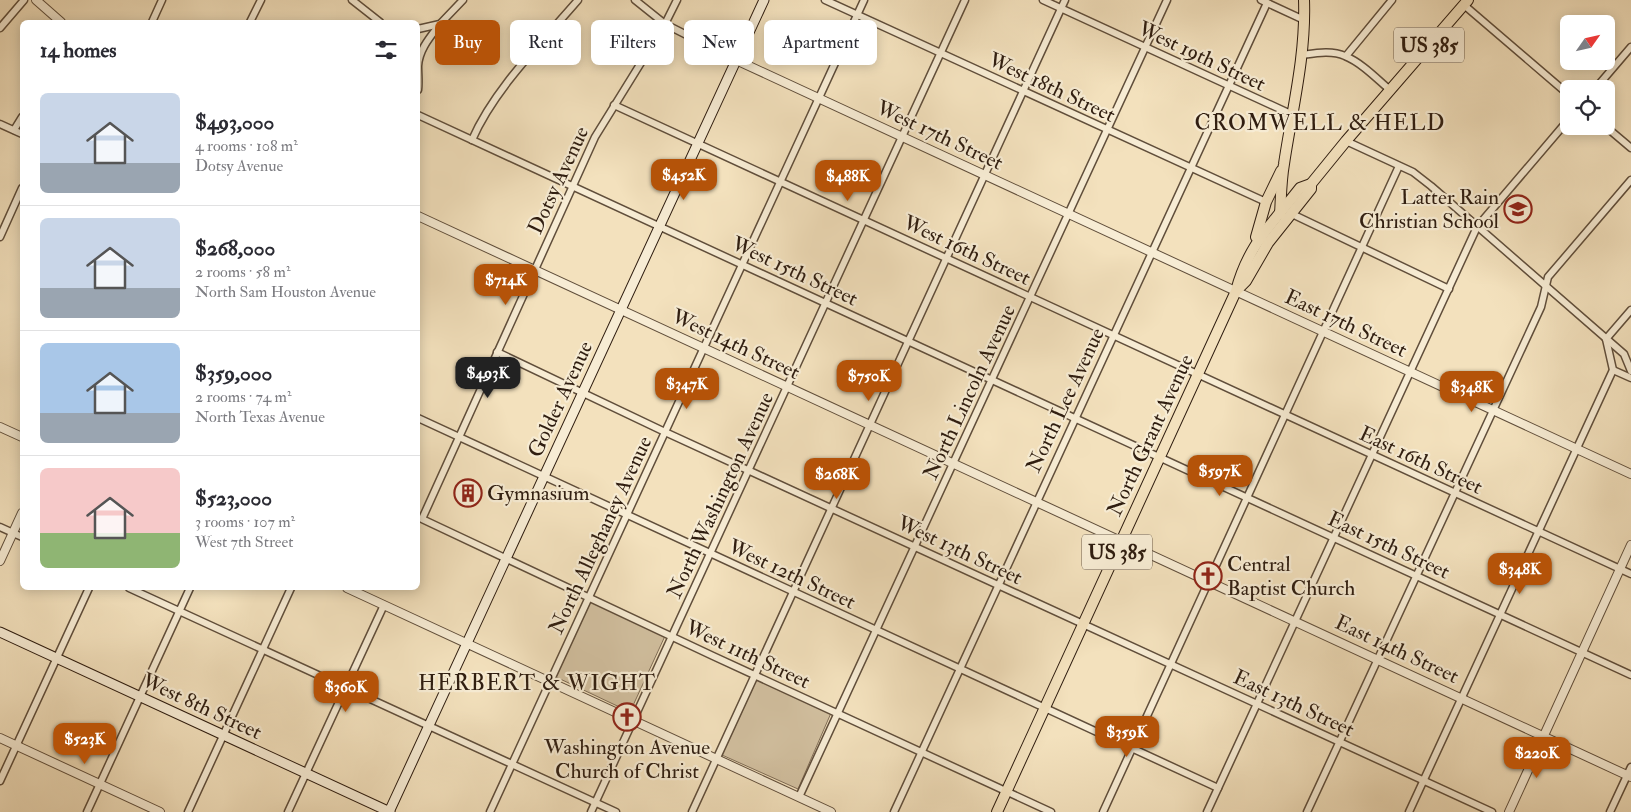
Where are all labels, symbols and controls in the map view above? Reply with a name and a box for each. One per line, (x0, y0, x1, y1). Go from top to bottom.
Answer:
street label: West 19th Street (1133, 15, 1270, 98)
north arrow (1560, 15, 1615, 70)
map controls (1560, 15, 1615, 135)
chip: Buy (435, 20, 500, 65)
chip: Rent (510, 20, 581, 65)
chip: Filters (591, 20, 674, 65)
chip: New (684, 20, 754, 65)
chip: Apartment (764, 20, 877, 65)
road number: US 385 (1394, 28, 1464, 62)
icon: filters (372, 36, 400, 64)
text: 14 homes (40, 37, 117, 64)
street label: West 18th Street (983, 46, 1120, 129)
button: locate (1560, 80, 1615, 135)
street label: West 17th Street (871, 94, 1008, 177)
text: $493,000 (195, 109, 274, 136)
district label: CROMWELL & HELD (1195, 109, 1445, 137)
icon: home (80, 113, 140, 173)
street label: Dotsy Avenue (522, 122, 595, 238)
text: 4 rooms · 108 m² (195, 136, 298, 156)
text: Dotsy Avenue (195, 156, 283, 176)
pin: $452K (649, 158, 719, 201)
pin: $488K (813, 160, 883, 202)
text: $452K (662, 165, 706, 185)
text: $488K (826, 166, 870, 186)
place label: Latter Rain Christian School (1359, 184, 1500, 235)
school or university icon: Latter Rain Christian School (1503, 194, 1533, 224)
street label: West 16th Street (898, 209, 1035, 292)
street label: West 15th Street (726, 230, 862, 313)
text: $268,000 (195, 235, 275, 262)
icon: home (80, 238, 140, 298)
text: 2 rooms · 58 m² (195, 262, 290, 282)
pin: $714K (471, 264, 541, 306)
text: $714K (485, 270, 527, 290)
text: North Sam Houston Avenue (195, 282, 376, 302)
street label: East 17th Street (1280, 283, 1412, 364)
street label: North Lincoln Avenue (917, 300, 1022, 484)
street label: West 14th Street (666, 303, 804, 386)
street label: North Lee Avenue (1020, 323, 1111, 477)
street label: Golder Avenue (522, 337, 599, 462)
street label: North Grant Avenue (1101, 350, 1200, 520)
pin: $493K (453, 356, 523, 399)
text: $359,000 (195, 360, 272, 387)
pin: $750K (834, 360, 904, 402)
icon: home (80, 363, 140, 423)
text: $493K (466, 363, 510, 383)
text: $750K (848, 366, 890, 386)
pin: $347K (652, 368, 722, 410)
pin: $348K (1437, 370, 1507, 413)
text: $347K (666, 374, 708, 394)
text: $348K (1451, 377, 1493, 397)
text: 2 rooms · 74 m² (195, 387, 291, 407)
street label: North Washington Avenue (661, 388, 780, 603)
text: North Texas Avenue (195, 407, 325, 427)
street label: East 16th Street (1355, 420, 1487, 501)
street label: North Alleghaney Avenue (543, 432, 658, 639)
pin: $597K (1185, 454, 1255, 497)
pin: $268K (802, 458, 872, 500)
text: $597K (1199, 461, 1241, 481)
text: $268K (815, 464, 859, 484)
building icon: Gymnasium (453, 478, 483, 508)
place label: Gymnasium (487, 480, 590, 507)
text: $523,000 (195, 485, 272, 512)
icon: home (80, 488, 140, 548)
street label: East 15th Street (1323, 505, 1454, 586)
street label: West 13th Street (892, 509, 1027, 591)
text: 3 rooms · 107 m² (195, 512, 295, 532)
text: West 7th Street (195, 532, 293, 552)
street label: West 12th Street (723, 533, 860, 616)
road number: US 385 (1082, 534, 1152, 570)
place label: Central Baptist Church (1227, 551, 1355, 602)
pin: $348K (1485, 552, 1555, 595)
text: $348K (1499, 559, 1541, 579)
church icon: Central Baptist Church (1193, 561, 1223, 591)
street label: East 14th Street (1330, 609, 1463, 690)
street label: West 11th Street (680, 613, 815, 695)
street label: East 13th Street (1229, 664, 1359, 743)
street label: West 8th Street (137, 666, 266, 746)
district label: HERBERT & WIGHT (418, 669, 656, 697)
pin: $360K (311, 670, 381, 713)
text: $360K (325, 677, 367, 697)
church icon: Washington Avenue Church of Christ (612, 702, 642, 732)
pin: $359K (1092, 716, 1162, 758)
pin: $523K (50, 722, 120, 765)
text: $359K (1106, 722, 1148, 742)
text: $523K (64, 729, 106, 749)
place label: Washington Avenue Church of Christ (543, 734, 710, 785)
pin: $220K (1502, 736, 1572, 779)
text: $220K (1515, 743, 1559, 763)

